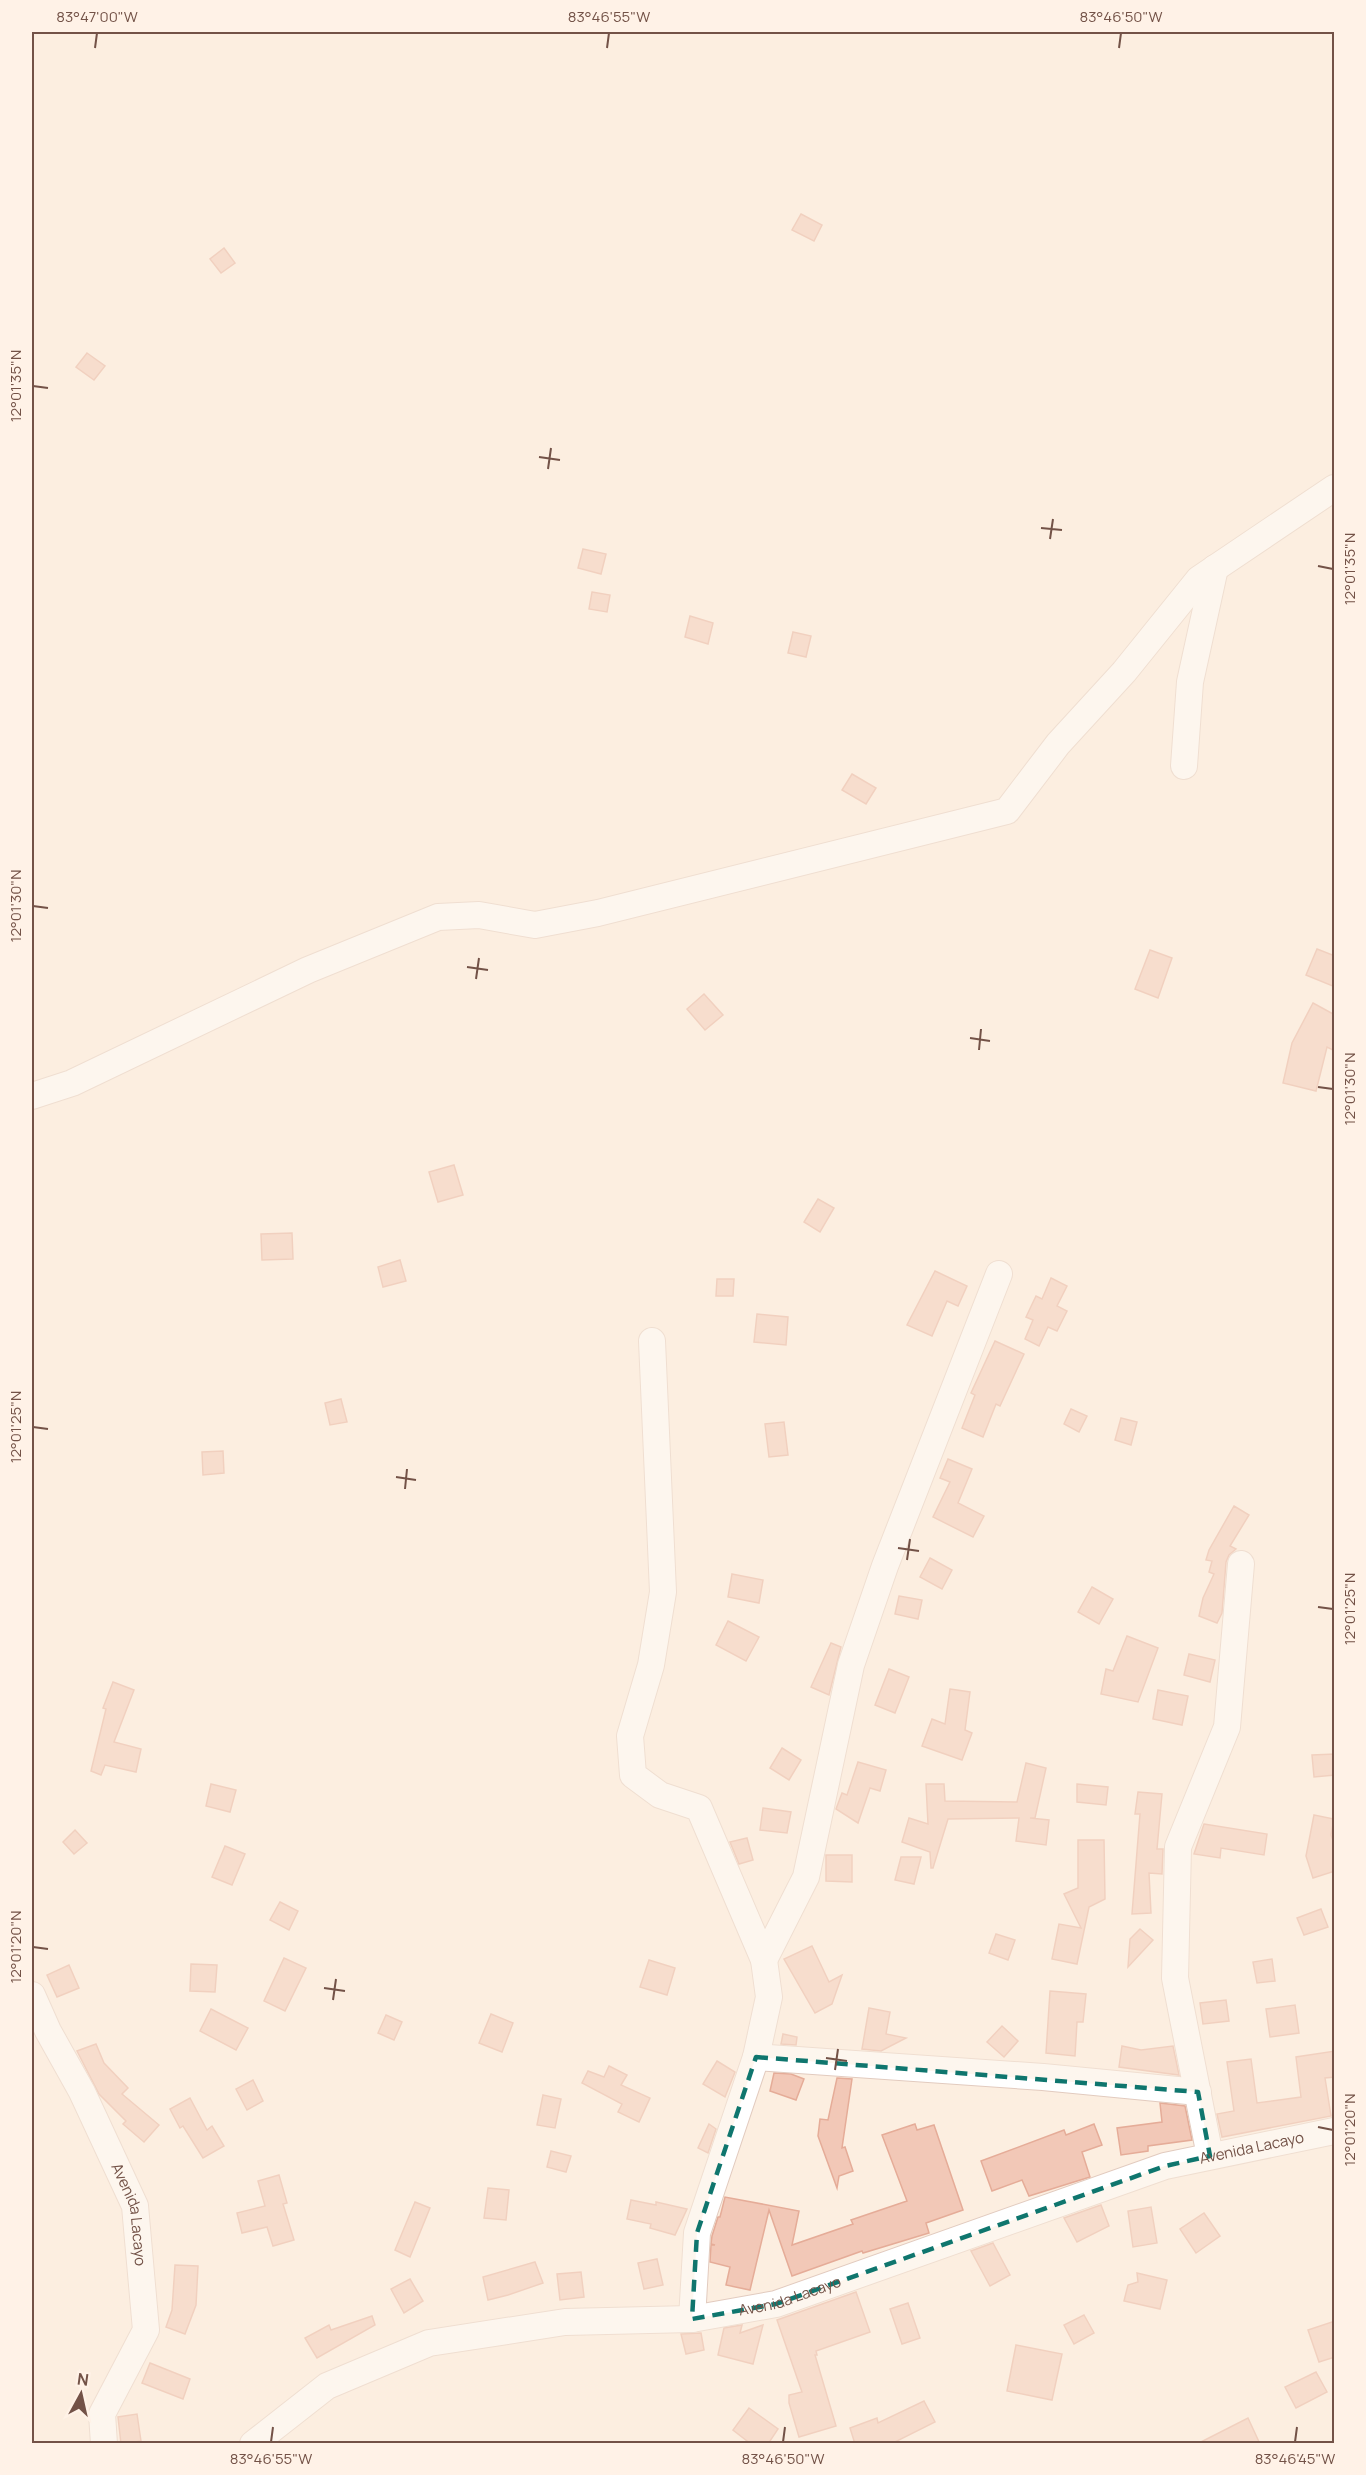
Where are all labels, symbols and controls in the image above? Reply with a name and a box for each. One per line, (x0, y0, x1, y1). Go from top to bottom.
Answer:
text: 83°47'00"W (56, 6, 138, 27)
text: 83°46'55"W (568, 6, 650, 27)
text: 83°46'50"W (1080, 6, 1162, 27)
text: 12°01'35"N (5, 350, 26, 422)
text: 12°01'35"N (1339, 533, 1360, 605)
text: 12°01'30"N (5, 870, 26, 942)
text: 12°01'30"N (1339, 1053, 1360, 1125)
text: 12°01'25"N (5, 1391, 26, 1463)
text: 12°01'25"N (1339, 1573, 1360, 1645)
text: 12°01'20"N (5, 1910, 26, 1984)
text: 12°01'20"N (1339, 2093, 1360, 2167)
street label: Avenida Lacayo (1198, 2126, 1306, 2169)
street label: Avenida Lacayo (107, 2160, 151, 2267)
street label: Avenida Lacayo (737, 2271, 844, 2320)
north arrow (51, 2364, 111, 2424)
text: N (76, 2367, 90, 2391)
text: 83°46'55"W (230, 2448, 312, 2469)
text: 83°46'50"W (742, 2448, 824, 2469)
text: 83°46'45"W (1255, 2448, 1335, 2469)

